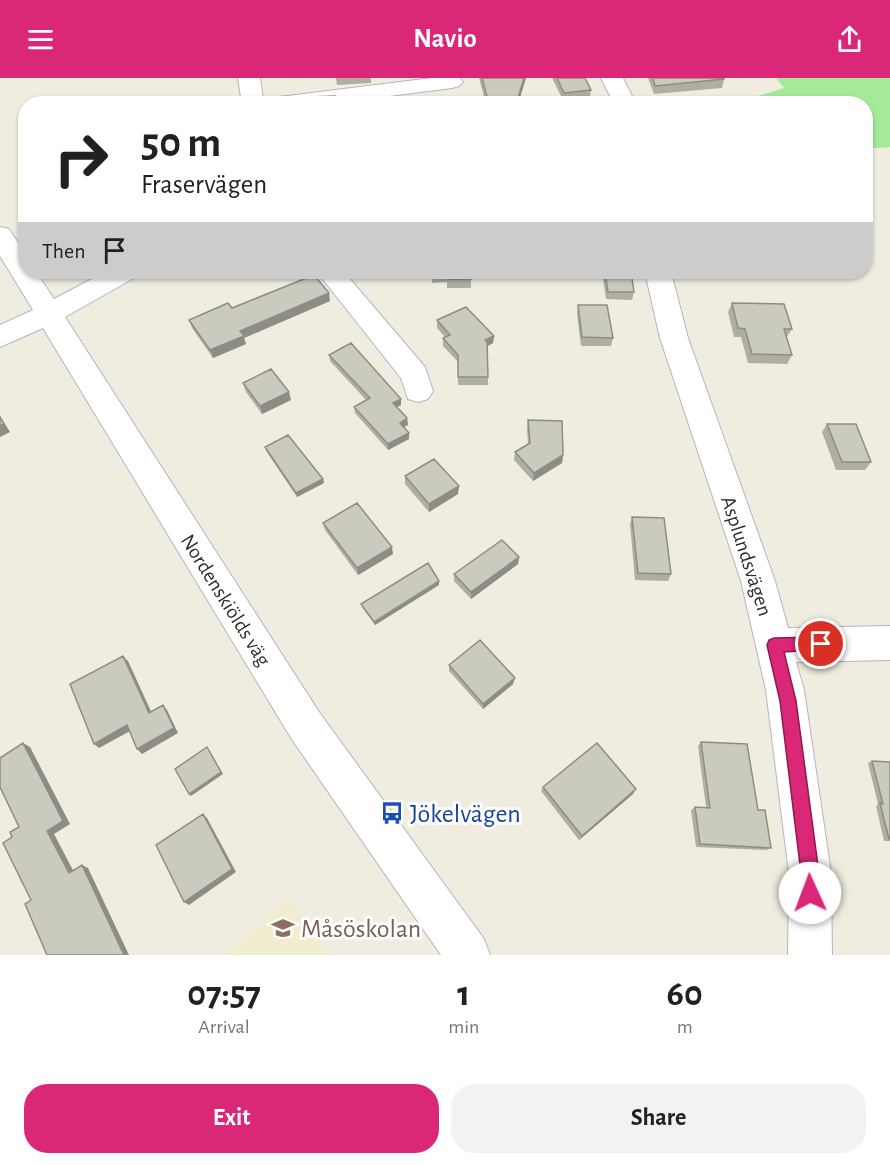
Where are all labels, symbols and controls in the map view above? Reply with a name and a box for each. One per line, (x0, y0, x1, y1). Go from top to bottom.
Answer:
icon: menu (24, 23, 57, 56)
icon: share (833, 23, 866, 56)
text: Navio (413, 25, 477, 52)
icon: right (42, 120, 120, 198)
text: 50 m (141, 122, 221, 164)
text: Fraservägen (141, 171, 267, 198)
icon: arrive (98, 234, 131, 267)
text: Then (42, 240, 86, 262)
street label: Asplundsvägen (717, 494, 776, 619)
street label: Nordenskiölds väg (177, 531, 275, 670)
pin (795, 618, 846, 669)
icon: arrive (804, 627, 837, 660)
bus stop icon: Jökelvägen (379, 800, 405, 826)
place label: Jökelvägen (410, 801, 521, 827)
position arrow (778, 861, 842, 925)
school or university icon: Måsöskolan (270, 915, 296, 941)
place label: Måsöskolan (301, 916, 421, 942)
text: 07:57 (187, 976, 261, 1012)
text: 1 (457, 976, 470, 1012)
text: 60 (667, 976, 703, 1012)
text: Arrival (198, 1017, 250, 1037)
text: min (448, 1017, 479, 1037)
text: m (677, 1017, 693, 1037)
button: Exit (24, 1084, 439, 1153)
button: Share (451, 1084, 866, 1153)

